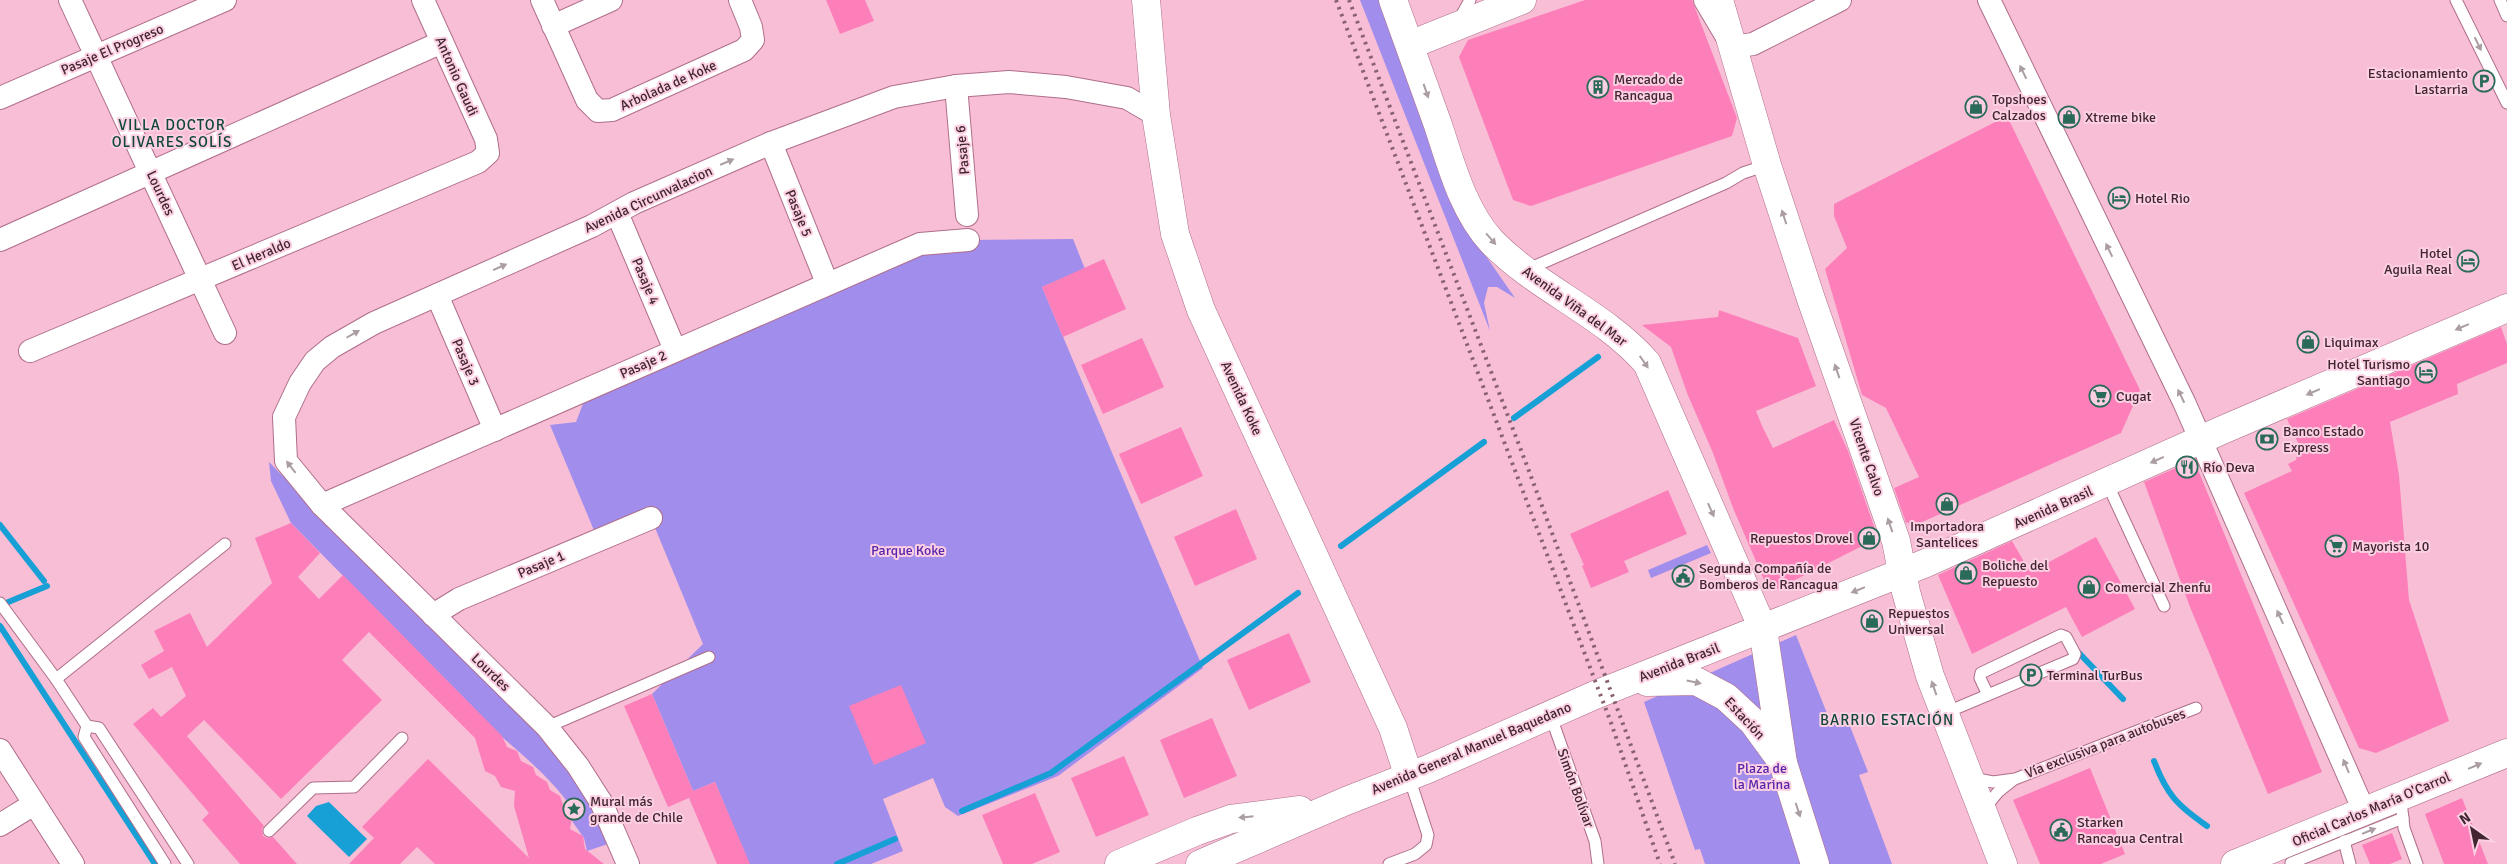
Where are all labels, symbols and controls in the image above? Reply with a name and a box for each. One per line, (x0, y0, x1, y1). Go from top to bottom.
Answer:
street label: Pasaje El Progreso (58, 20, 166, 79)
street label: Antonio Gaudi (431, 34, 482, 118)
one-way arrow (2474, 37, 2482, 51)
street label: Arbolada de Koke (617, 57, 719, 114)
one-way arrow (2019, 65, 2027, 79)
place label: Estacionamiento Lastarria (2368, 65, 2468, 98)
parking icon: Estacionamiento Lastarria (2472, 69, 2496, 93)
place label: Mercado de Rancagua (1614, 71, 1683, 104)
building icon: Mercado de Rancagua (1586, 75, 1610, 99)
one-way arrow (1423, 84, 1430, 99)
place label: Topshoes Calzados (1992, 91, 2047, 124)
shop icon: Topshoes Calzados (1964, 95, 1988, 119)
shop icon: Xtreme bike (2057, 105, 2081, 129)
place label: Xtreme bike (2085, 109, 2156, 126)
district label: VILLA DOCTOR OLIVARES SOLÍS (112, 116, 232, 151)
street label: Pasaje 6 (952, 125, 973, 175)
one-way arrow (720, 158, 734, 166)
street label: Avenida Circunvalacion (581, 162, 715, 237)
street label: Lourdes (143, 168, 178, 218)
hotel icon: Hotel Rio (2107, 186, 2131, 210)
street label: Pasaje 5 (781, 187, 816, 239)
place label: Hotel Rio (2135, 190, 2190, 207)
one-way arrow (1780, 210, 1788, 225)
one-way arrow (1485, 233, 1497, 245)
street label: El Heraldo (229, 234, 293, 274)
one-way arrow (2105, 243, 2113, 257)
place label: Hotel Aguila Real (2384, 245, 2452, 278)
hotel icon: Hotel Aguila Real (2456, 249, 2480, 273)
street label: Pasaje 4 (628, 255, 663, 308)
one-way arrow (493, 263, 507, 271)
street label: Avenida Viña del Mar (1519, 263, 1631, 351)
one-way arrow (2455, 324, 2469, 332)
one-way arrow (346, 330, 359, 339)
shop icon: Liquimax (2296, 330, 2320, 354)
place label: Liquimax (2324, 334, 2379, 351)
street label: Pasaje 3 (448, 336, 483, 388)
street label: Pasaje 2 (617, 347, 669, 382)
one-way arrow (1639, 355, 1649, 369)
place label: Hotel Turismo Santiago (2327, 356, 2410, 389)
street label: Avenida Koke (1217, 359, 1266, 438)
hotel icon: Hotel Turismo Santiago (2414, 360, 2438, 384)
one-way arrow (1832, 364, 1840, 379)
supermarket icon: Cugat (2088, 384, 2112, 408)
place label: Cugat (2116, 388, 2151, 405)
one-way arrow (2306, 388, 2320, 396)
one-way arrow (2177, 389, 2185, 403)
street label: Vicente Calvo (1845, 416, 1888, 498)
place label: Banco Estado Express (2283, 423, 2364, 456)
bank icon: Banco Estado Express (2255, 427, 2279, 451)
restaurant icon: Río Deva (2175, 455, 2199, 479)
one-way arrow (2150, 457, 2164, 465)
place label: Río Deva (2203, 459, 2255, 476)
one-way arrow (286, 460, 296, 474)
street label: Avenida Brasil (2011, 482, 2096, 533)
shop icon: Importadora Santelices (1935, 492, 1959, 516)
one-way arrow (1708, 503, 1716, 517)
one-way arrow (1886, 517, 1894, 532)
place label: Importadora Santelices (1910, 518, 1984, 551)
shop icon: Repuestos Drovel (1857, 526, 1881, 550)
place label: Repuestos Drovel (1750, 530, 1853, 547)
supermarket icon: Mayorista 10 (2324, 534, 2348, 558)
place label: Mayorista 10 (2352, 538, 2429, 555)
park label: Parque Koke (871, 542, 945, 559)
street label: Pasaje 1 (515, 547, 567, 582)
place label: Boliche del Repuesto (1982, 557, 2048, 590)
place label: Segunda Compañía de Bomberos de Rancagua (1699, 560, 1838, 593)
shop icon: Boliche del Repuesto (1954, 561, 1978, 585)
public building icon: Segunda Compañía de Bomberos de Rancagua (1671, 564, 1695, 588)
shop icon: Comercial Zhenfu (2077, 575, 2101, 599)
place label: Comercial Zhenfu (2105, 579, 2211, 596)
one-way arrow (1851, 586, 1865, 594)
place label: Repuestos Universal (1888, 605, 1950, 638)
shop icon: Repuestos Universal (1860, 609, 1884, 633)
one-way arrow (2276, 610, 2284, 624)
street label: Avenida Brasil (1636, 639, 1722, 686)
street label: Lourdes (468, 650, 514, 695)
parking icon: Terminal TurBus (2019, 663, 2043, 687)
place label: Terminal TurBus (2047, 667, 2143, 684)
one-way arrow (1687, 678, 1702, 686)
one-way arrow (1930, 681, 1937, 696)
street label: Estación (1721, 694, 1768, 743)
street label: Avenida General Manuel Baquedano (1369, 699, 1574, 798)
street label: Vía exclusiva para autobuses (2022, 705, 2188, 782)
district label: BARRIO ESTACIÓN (1820, 710, 1954, 729)
street label: Simón Bolívar (1553, 746, 1598, 831)
one-way arrow (2342, 758, 2350, 773)
park label: Plaza de la Marina (1734, 760, 1790, 793)
one-way arrow (2468, 762, 2483, 770)
street label: Oficial Carlos María O'Carrol (2290, 768, 2453, 851)
place label: Mural más grande de Chile (590, 793, 683, 826)
place icon: Mural más grande de Chile (562, 797, 586, 821)
one-way arrow (1794, 802, 1802, 817)
north arrow (2447, 804, 2497, 854)
text: N (2456, 809, 2474, 828)
one-way arrow (1238, 813, 1254, 821)
place label: Starken Rancagua Central (2077, 814, 2183, 847)
public building icon: Starken Rancagua Central (2049, 818, 2073, 842)
one-way arrow (2361, 827, 2376, 835)

